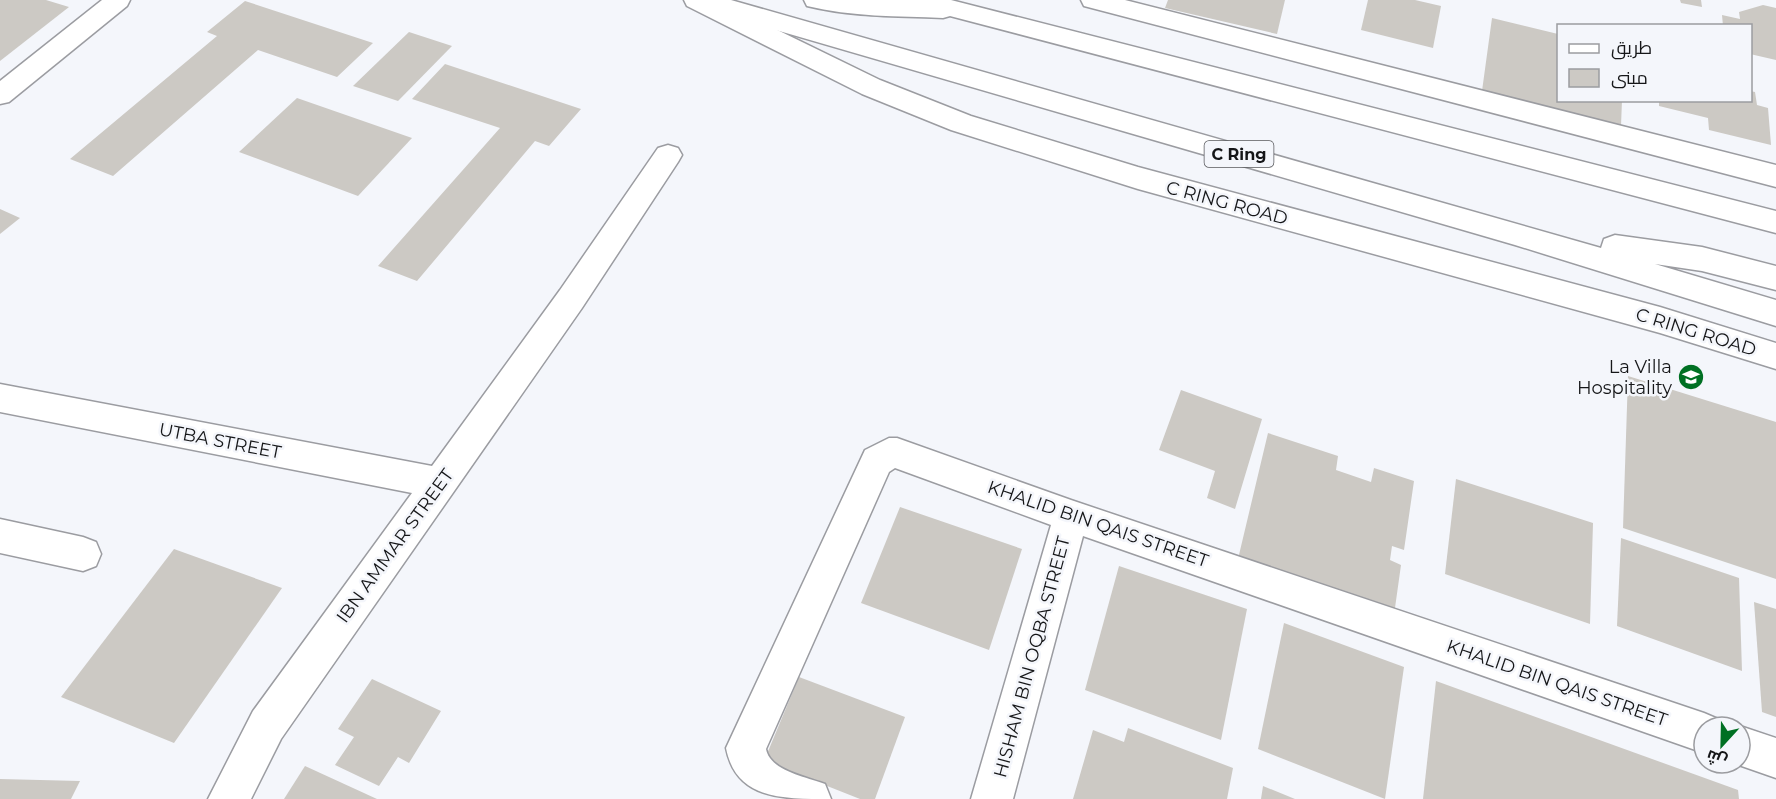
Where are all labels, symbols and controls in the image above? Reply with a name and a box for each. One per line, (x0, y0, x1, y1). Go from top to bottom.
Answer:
legend (1557, 24, 1752, 102)
text: طريق (1611, 37, 1652, 60)
text: مبنى (1611, 67, 1648, 89)
road number: C Ring (1204, 141, 1274, 167)
street label: C RING ROAD (1164, 176, 1290, 230)
street label: C RING ROAD (1633, 303, 1759, 361)
place label: La Villa Hospitality (1577, 356, 1672, 399)
school or university icon: La Villa Hospitality (1676, 362, 1706, 392)
street label: UTBA STREET (157, 418, 284, 464)
street label: IBN AMMAR STREET (332, 464, 459, 627)
street label: KHALID BIN QAIS STREET (985, 476, 1212, 572)
street label: HISHAM BIN OQBA STREET (989, 533, 1075, 780)
street label: KHALID BIN QAIS STREET (1444, 635, 1671, 731)
north arrow (1692, 715, 1752, 775)
text: ش (1703, 746, 1730, 771)

